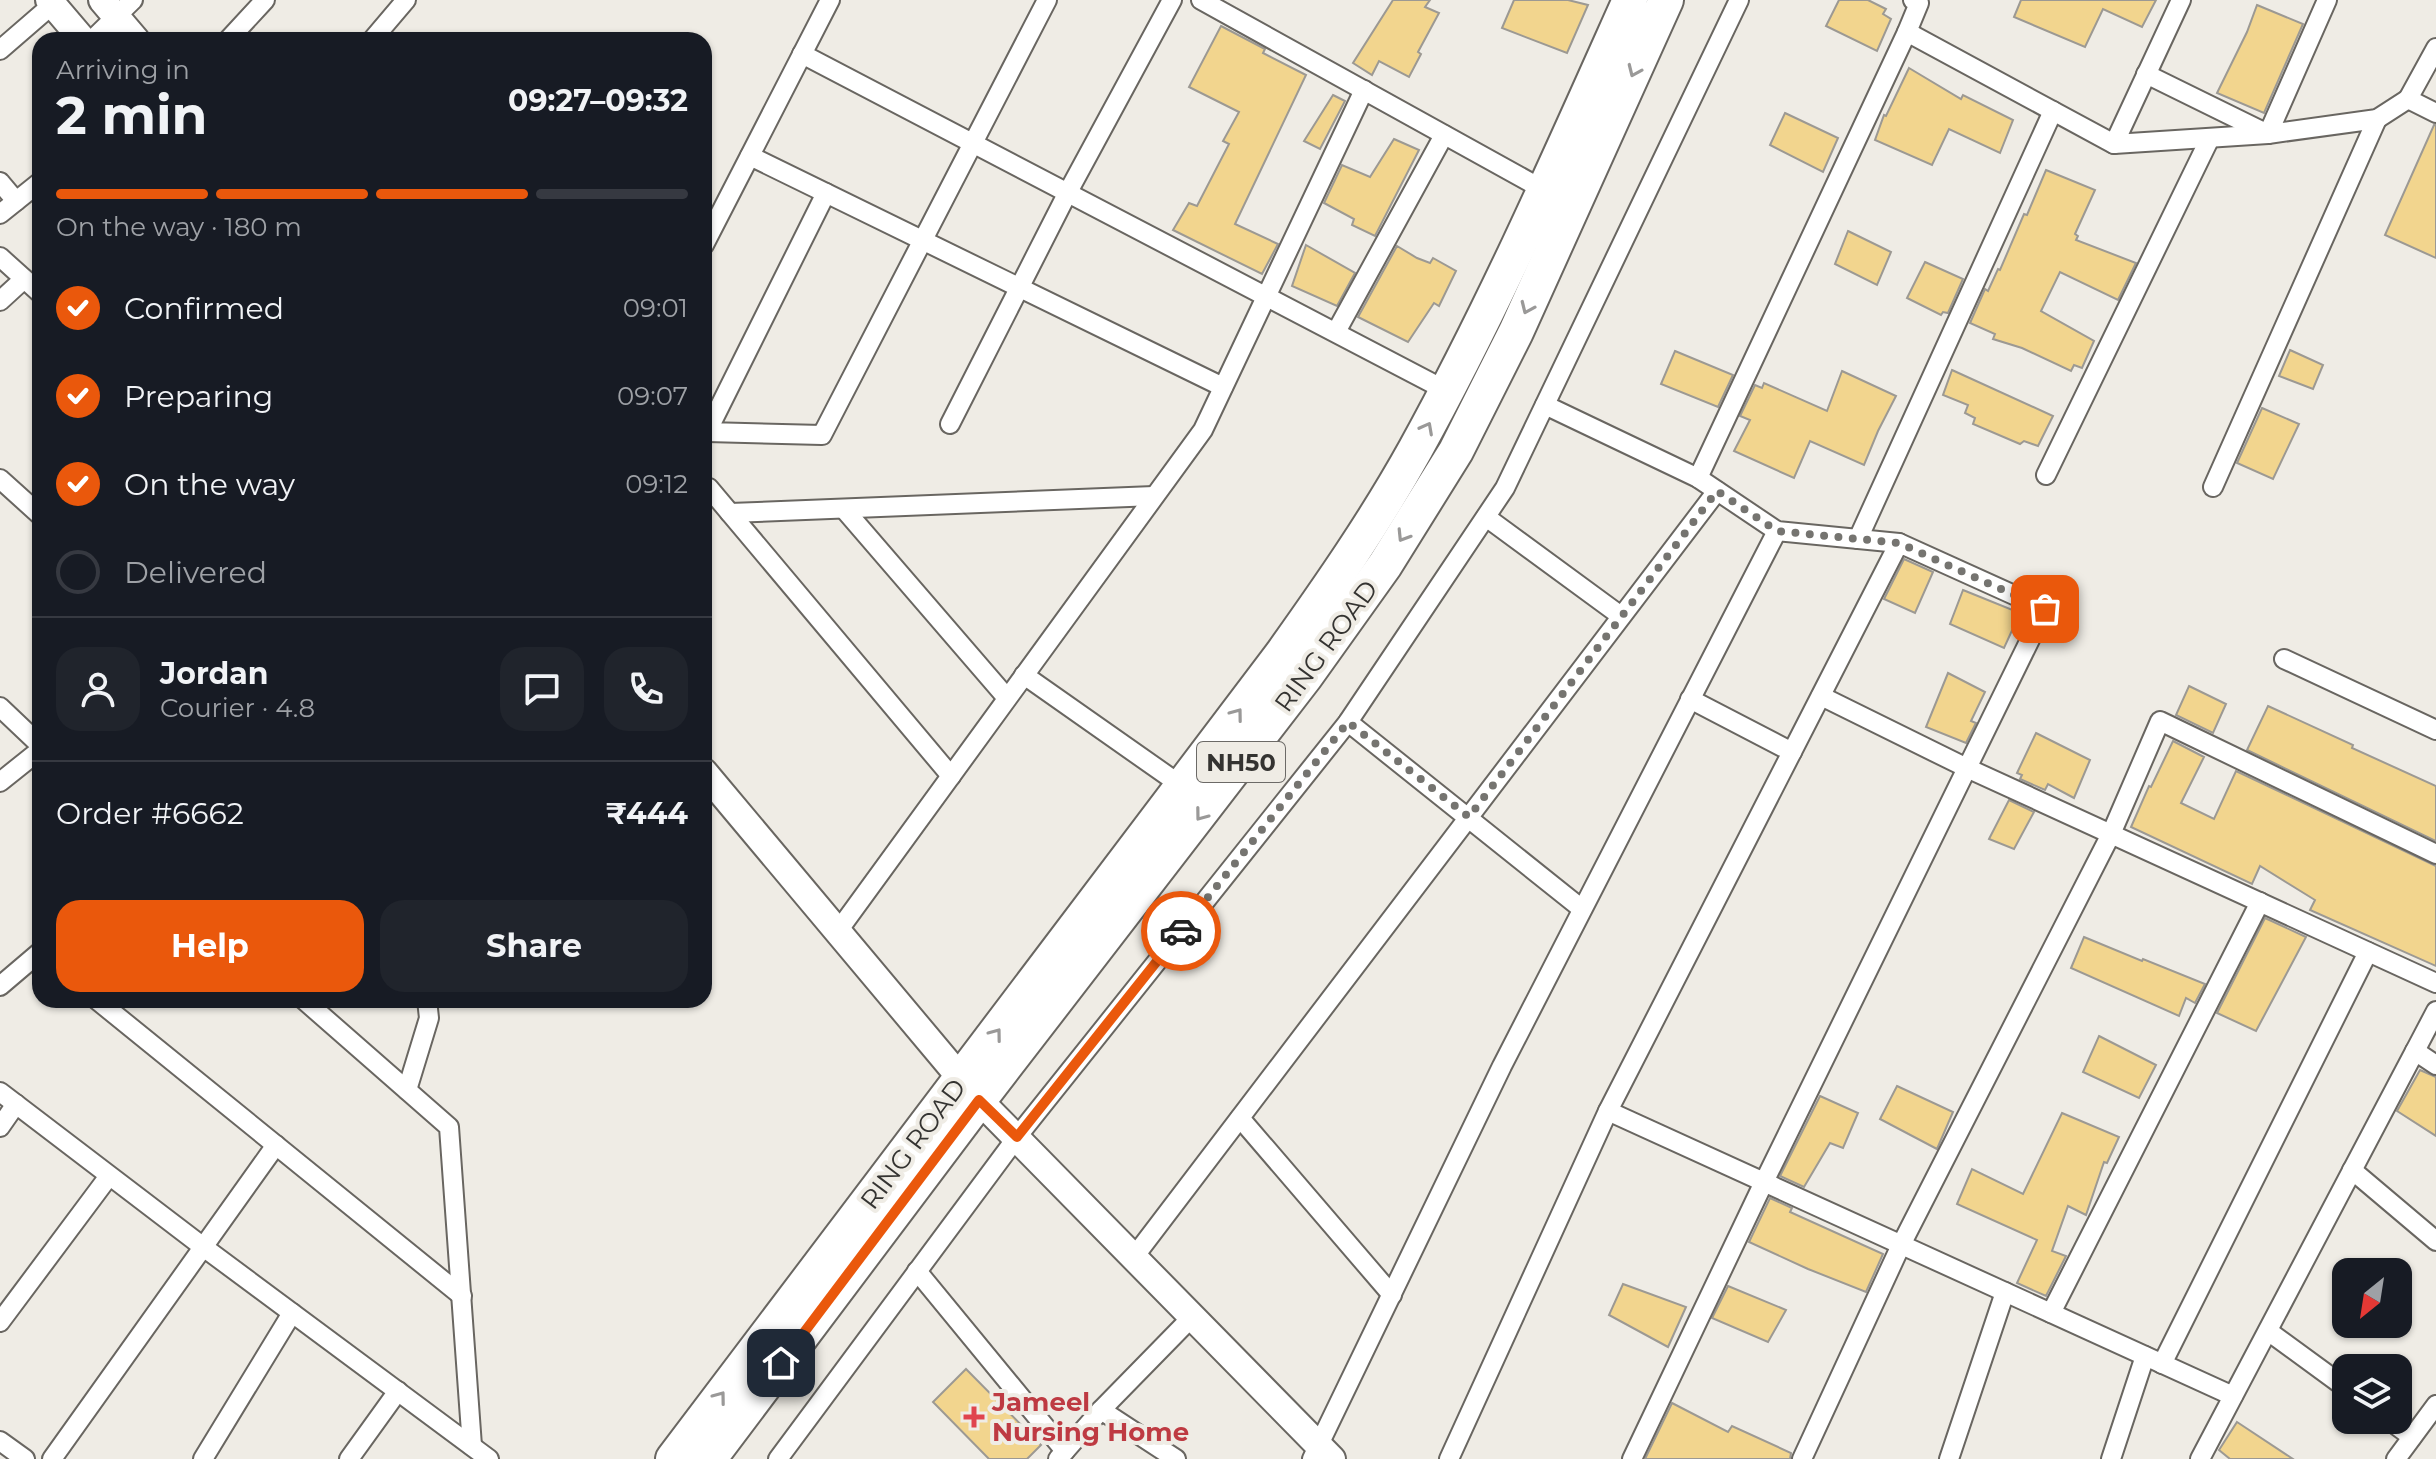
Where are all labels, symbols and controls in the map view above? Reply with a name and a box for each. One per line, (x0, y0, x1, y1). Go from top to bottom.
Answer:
text: Arriving in (56, 54, 190, 86)
one-way arrow (1627, 63, 1643, 77)
text: 09:27–09:32 (508, 82, 688, 119)
text: 2 min (56, 84, 208, 147)
text: On the way · 180 m (56, 211, 302, 243)
icon: check (56, 286, 100, 330)
text: Confirmed (124, 290, 284, 327)
text: 09:01 (623, 292, 688, 324)
one-way arrow (1520, 300, 1536, 314)
icon: check (56, 374, 100, 418)
text: Preparing (124, 378, 273, 415)
text: 09:07 (617, 380, 688, 412)
one-way arrow (1417, 422, 1432, 436)
icon: check (56, 462, 100, 506)
text: On the way (124, 466, 295, 503)
text: 09:12 (625, 468, 688, 500)
one-way arrow (1397, 527, 1412, 542)
text: Delivered (124, 554, 267, 591)
street label: RING ROAD (1267, 574, 1385, 718)
pin (2011, 575, 2079, 643)
icon: bag (2023, 587, 2067, 631)
button: person (56, 647, 140, 731)
button: chat (500, 647, 584, 731)
button: phone (604, 647, 688, 731)
text: Jordan (160, 655, 269, 692)
text: Courier · 4.8 (160, 692, 315, 724)
one-way arrow (1227, 708, 1241, 723)
road number: NH50 (1197, 742, 1285, 782)
text: Order #6662 (56, 795, 244, 832)
text: ₹444 (606, 795, 688, 832)
one-way arrow (1197, 806, 1211, 821)
courier (1141, 891, 1221, 971)
button: Help (56, 900, 364, 992)
button: Share (380, 900, 688, 992)
icon: car (1159, 909, 1203, 953)
one-way arrow (986, 1028, 1001, 1043)
street label: RING ROAD (854, 1072, 972, 1216)
north arrow (2332, 1258, 2412, 1338)
map controls (2332, 1258, 2412, 1434)
pin (747, 1329, 815, 1397)
icon: home (759, 1341, 803, 1385)
button: layers (2332, 1354, 2412, 1434)
place label: Jameel Nursing Home (991, 1386, 1189, 1448)
one-way arrow (710, 1391, 724, 1406)
marker: Jameel Nursing Home (963, 1406, 985, 1428)

